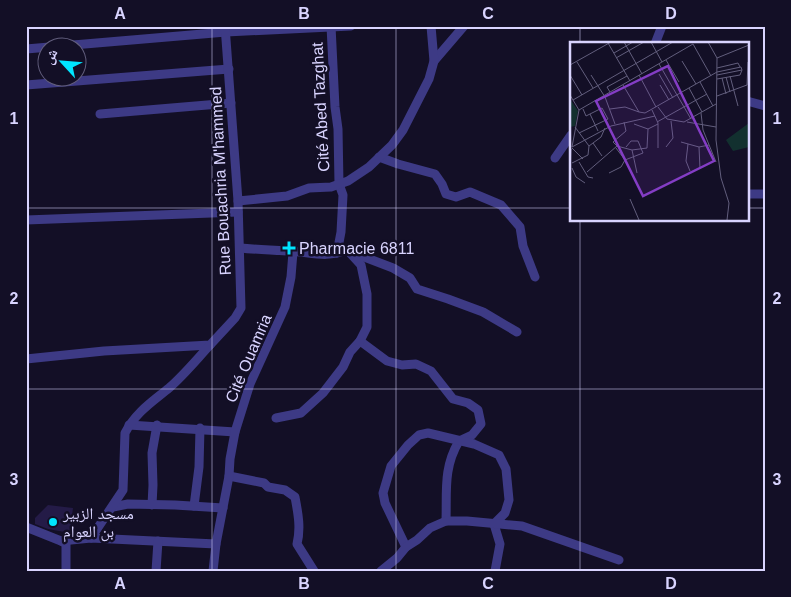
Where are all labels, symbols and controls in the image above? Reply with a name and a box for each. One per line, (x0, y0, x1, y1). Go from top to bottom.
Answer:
text: A (114, 5, 126, 22)
text: B (298, 5, 310, 22)
text: C (482, 5, 494, 22)
text: D (665, 5, 677, 22)
north arrow (38, 38, 88, 88)
street label: Cité Abed Tazghat (309, 41, 332, 172)
inset map (570, 42, 748, 221)
text: ش (40, 46, 62, 67)
street label: Rue Bouachria M'hammed (207, 86, 234, 276)
text: 1 (10, 110, 19, 127)
text: 1 (773, 110, 782, 127)
place label: Pharmacie 6811 (299, 240, 414, 257)
marker: Pharmacie 6811 (283, 242, 295, 254)
text: 2 (10, 290, 19, 307)
text: 2 (773, 290, 782, 307)
street label: Cité Ouamria (222, 311, 275, 405)
text: 3 (10, 471, 19, 488)
text: 3 (773, 471, 782, 488)
place label: مسجد الزبير بن العوام (62, 505, 134, 542)
marker: مسجد الزبير بن العوام (47, 516, 59, 528)
text: A (114, 575, 126, 592)
text: B (298, 575, 310, 592)
text: C (482, 575, 494, 592)
text: D (665, 575, 677, 592)

